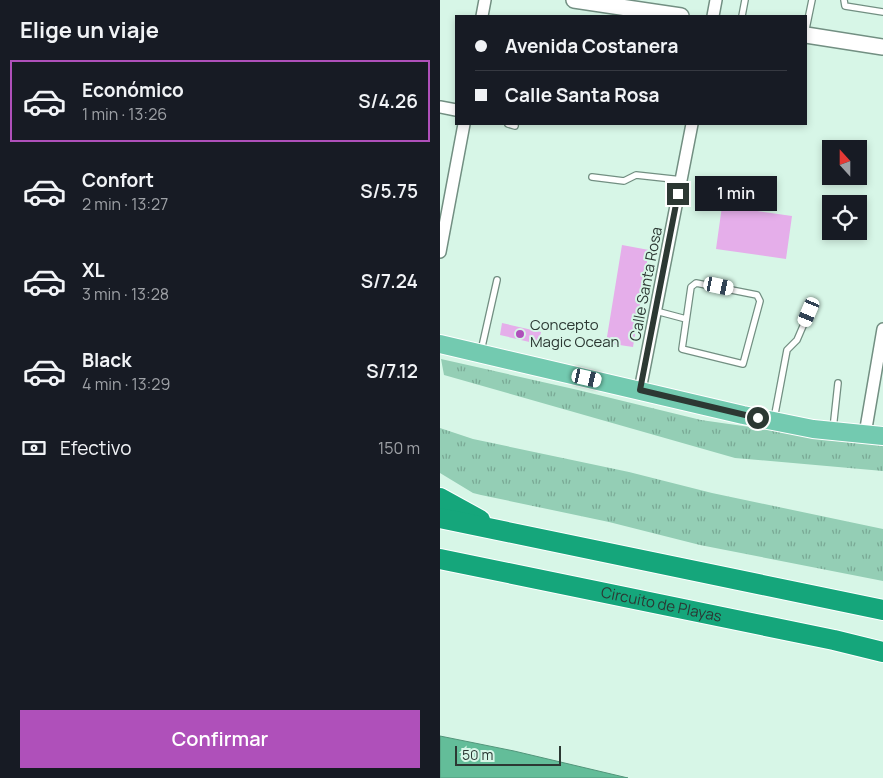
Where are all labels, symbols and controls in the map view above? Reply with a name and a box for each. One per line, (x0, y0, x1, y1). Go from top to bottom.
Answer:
text: Elige un viaje (20, 15, 159, 45)
text: Avenida Costanera (505, 33, 678, 59)
text: Económico (82, 77, 184, 103)
icon: car (22, 79, 67, 124)
text: Calle Santa Rosa (505, 82, 659, 108)
text: S/4.26 (358, 88, 418, 114)
text: 1 min · 13:26 (82, 103, 167, 125)
north arrow (822, 140, 868, 185)
map controls (822, 140, 867, 240)
text: Confort (82, 167, 154, 193)
icon: car (22, 169, 67, 214)
callout: 1 min (696, 176, 778, 212)
text: S/5.75 (360, 178, 418, 204)
text: 1 min (717, 182, 755, 204)
route end (667, 183, 689, 205)
text: 2 min · 13:27 (82, 193, 168, 215)
button: locate (822, 195, 867, 240)
street label: Calle Santa Rosa (624, 225, 667, 343)
text: XL (82, 257, 105, 283)
icon: car (22, 259, 67, 304)
text: S/7.24 (361, 268, 418, 294)
car (702, 276, 735, 296)
text: 3 min · 13:28 (82, 283, 169, 305)
car (796, 295, 821, 329)
place label: Concepto Magic Ocean (530, 314, 620, 352)
marker: Concepto Magic Ocean (514, 328, 526, 340)
text: Black (82, 347, 131, 373)
icon: car (22, 349, 67, 394)
text: S/7.12 (366, 358, 418, 384)
car (570, 367, 603, 389)
text: 4 min · 13:29 (82, 373, 170, 395)
route start (747, 407, 769, 429)
icon: cash (20, 434, 48, 462)
text: Efectivo (60, 435, 131, 461)
text: 150 m (378, 437, 420, 459)
street label: Circuito de Playas (599, 581, 724, 627)
button: Confirmar (20, 710, 420, 768)
scale bar (455, 743, 561, 766)
text: 50 m (462, 745, 493, 764)

